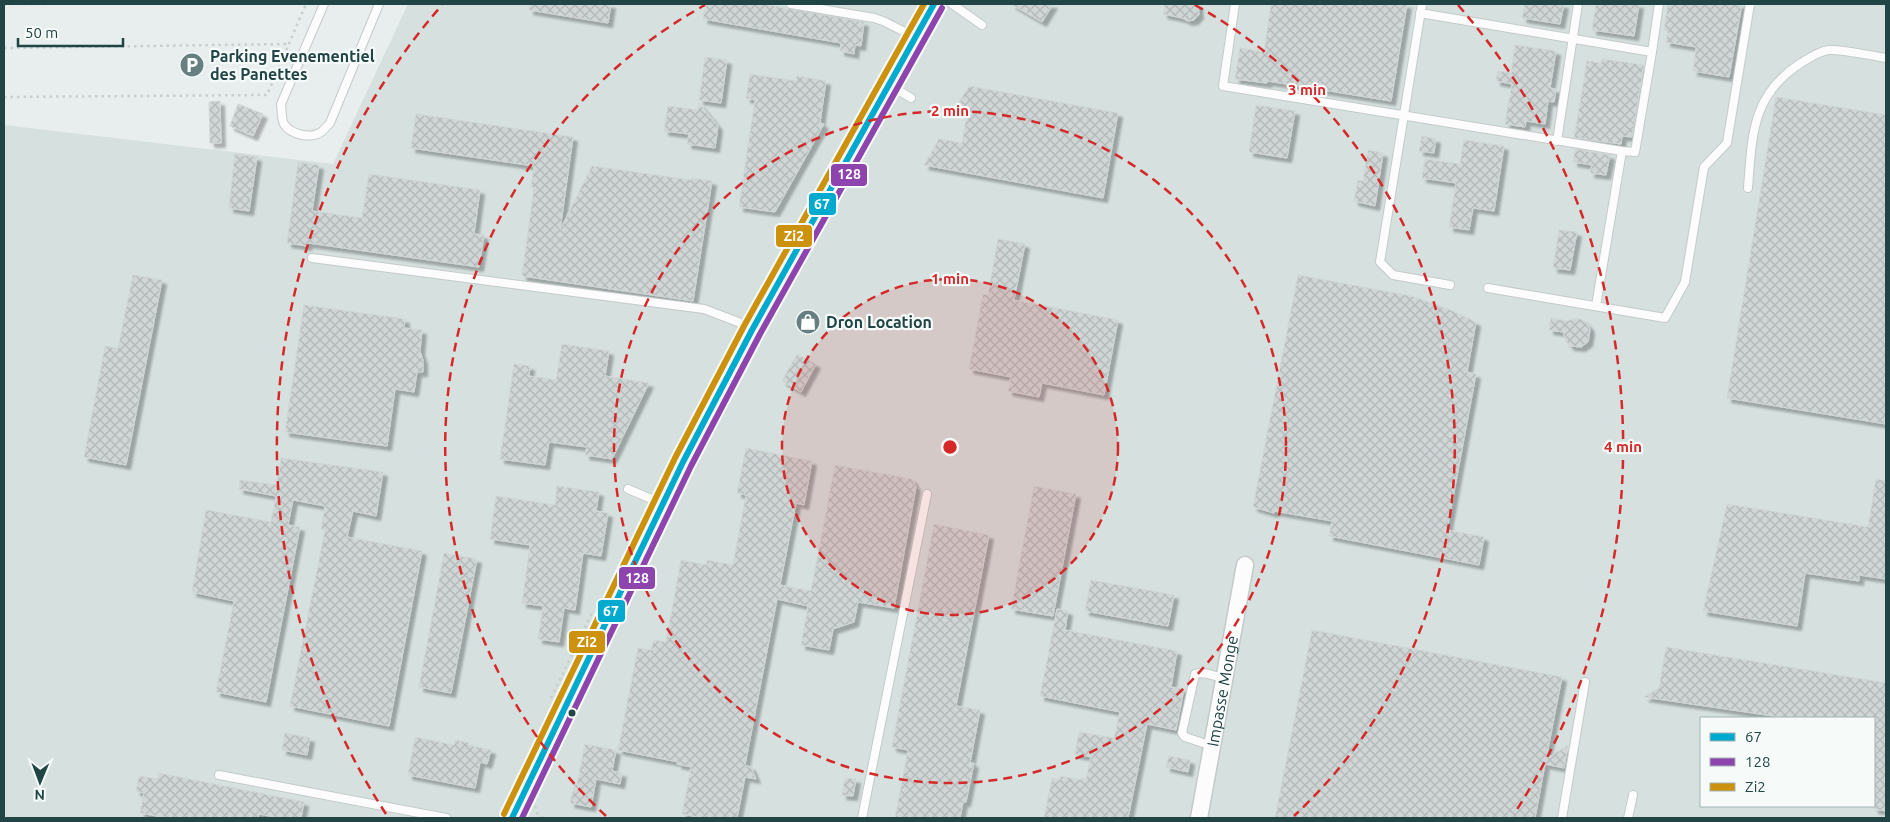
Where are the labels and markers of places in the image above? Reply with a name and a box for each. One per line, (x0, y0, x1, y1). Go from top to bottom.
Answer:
place label: Parking Evenementiel des Panettes (210, 47, 375, 83)
parking icon: Parking Evenementiel des Panettes (179, 52, 205, 78)
shop icon: Dron Location (795, 309, 821, 335)
place label: Dron Location (826, 313, 932, 331)
centre of rings (941, 438, 959, 456)
unlabelled marker (567, 708, 577, 718)

